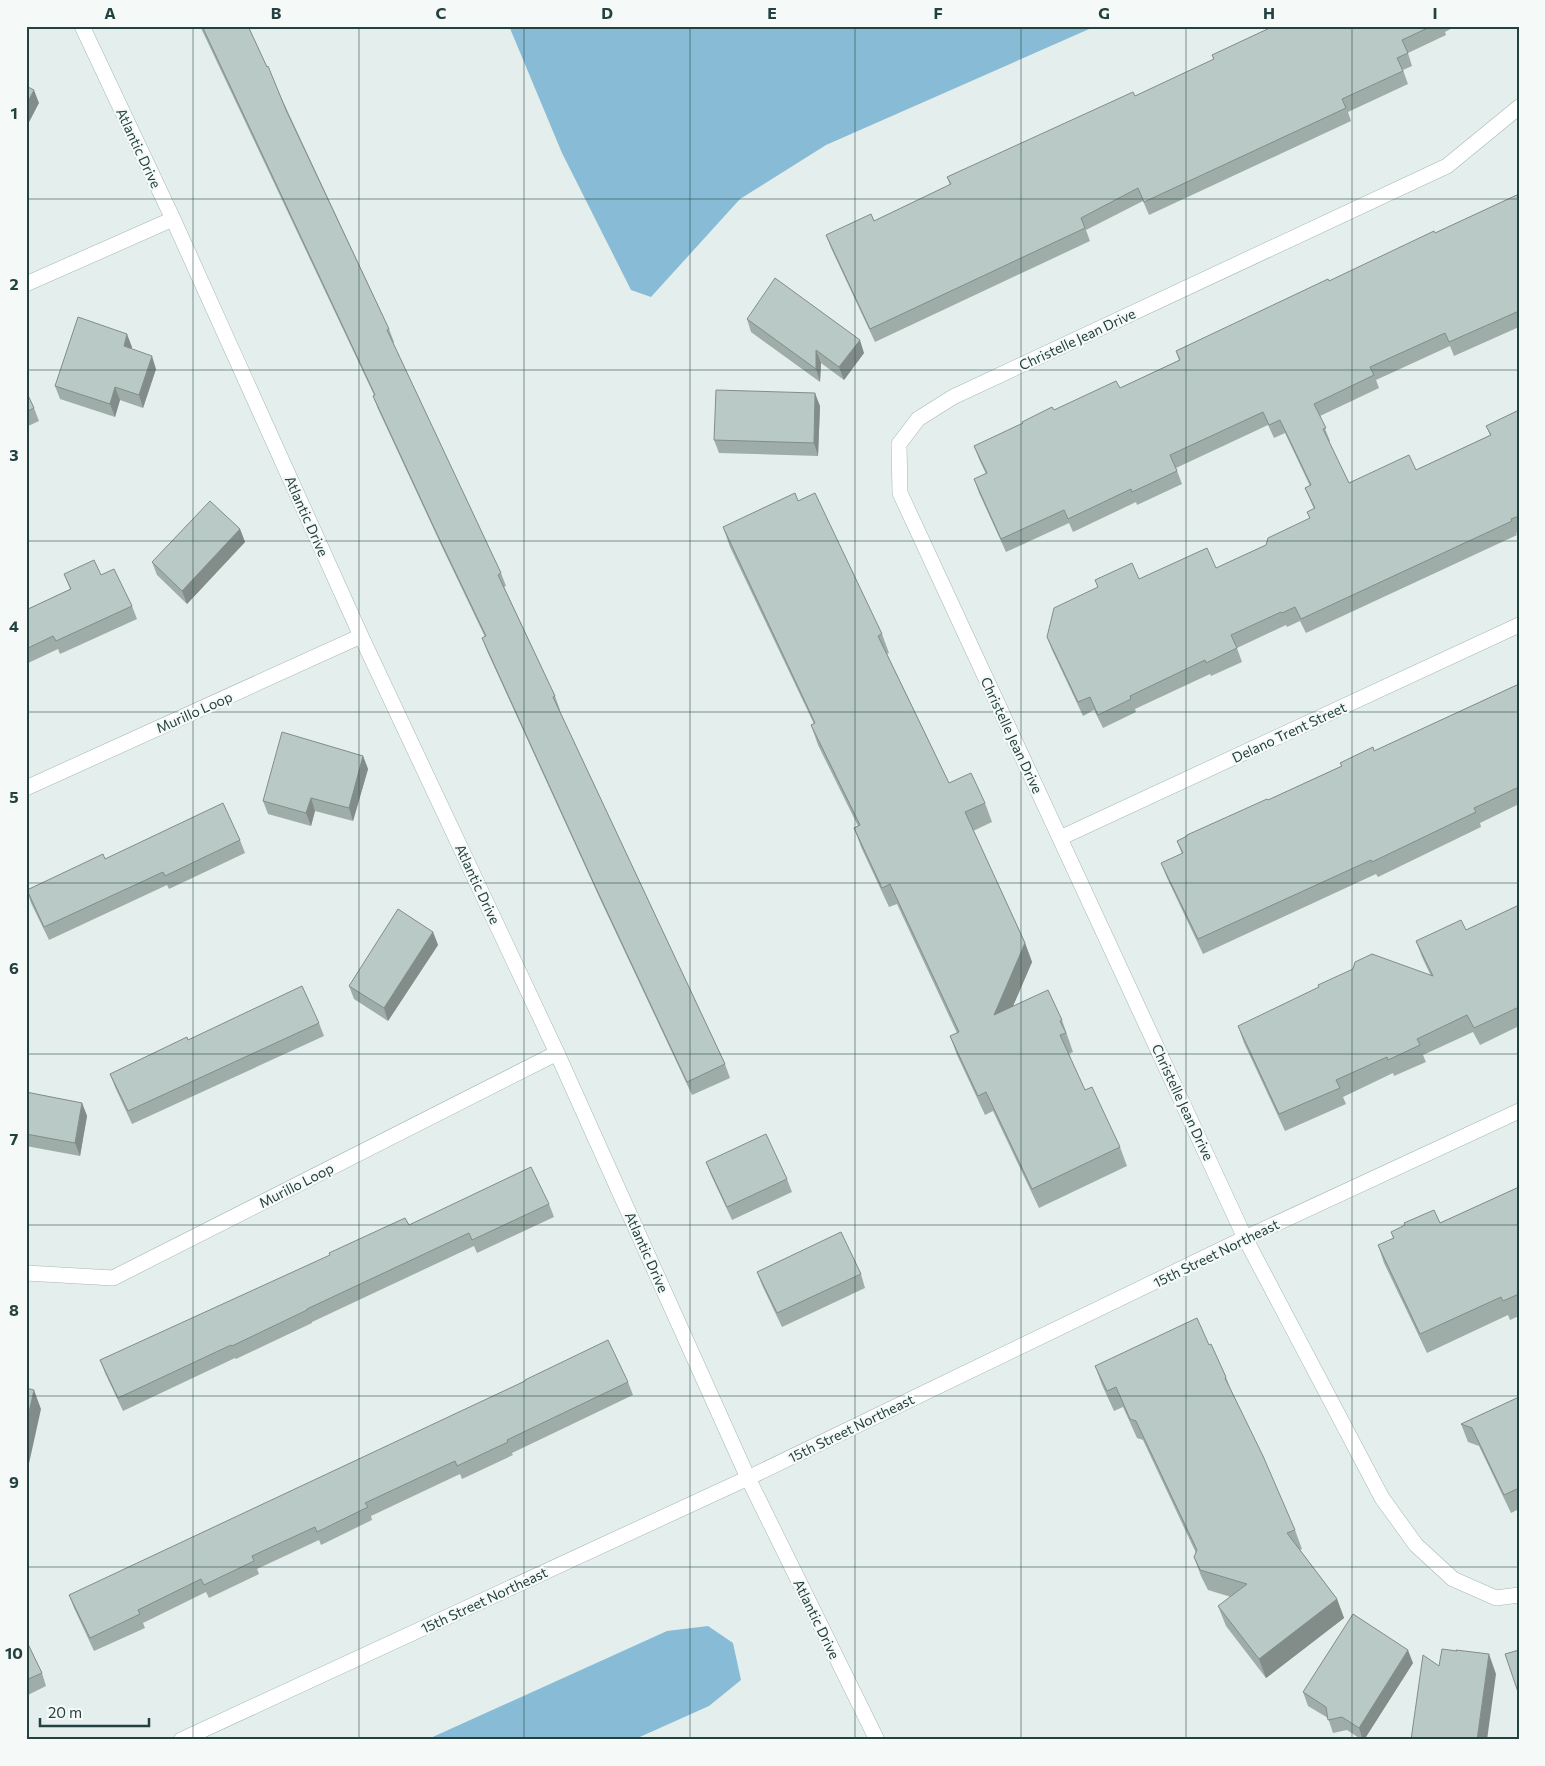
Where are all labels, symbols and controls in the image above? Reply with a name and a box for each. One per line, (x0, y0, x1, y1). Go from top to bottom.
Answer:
text: A (104, 3, 116, 22)
text: B (271, 3, 282, 22)
text: C (436, 3, 447, 22)
text: D (601, 3, 613, 22)
text: E (767, 3, 777, 22)
text: F (933, 3, 943, 22)
text: G (1098, 3, 1110, 22)
text: H (1263, 3, 1275, 22)
text: I (1432, 3, 1438, 22)
text: 1 (10, 103, 18, 122)
street label: Atlantic Drive (113, 105, 165, 191)
text: 2 (9, 274, 19, 293)
street label: Christelle Jean Drive (1016, 305, 1138, 373)
text: 3 (9, 445, 19, 464)
street label: Atlantic Drive (282, 473, 332, 559)
text: 4 (9, 616, 19, 635)
street label: Christelle Jean Drive (978, 674, 1046, 796)
street label: Murillo Loop (153, 688, 235, 736)
street label: Delano Trent Street (1229, 698, 1349, 766)
text: 5 (9, 787, 19, 806)
street label: Atlantic Drive (452, 841, 504, 927)
text: 6 (9, 958, 19, 977)
street label: Christelle Jean Drive (1149, 1041, 1217, 1163)
text: 7 (10, 1129, 19, 1148)
street label: Murillo Loop (256, 1159, 336, 1211)
street label: Atlantic Drive (622, 1209, 672, 1295)
street label: 15th Street Northeast (1150, 1215, 1282, 1291)
text: 8 (9, 1300, 19, 1319)
street label: 15th Street Northeast (785, 1390, 917, 1466)
text: 9 (9, 1472, 19, 1491)
street label: 15th Street Northeast (418, 1563, 550, 1637)
street label: Atlantic Drive (790, 1576, 844, 1662)
text: 10 (5, 1643, 23, 1662)
scale bar (40, 1696, 149, 1728)
text: 20 m (48, 1703, 82, 1721)

